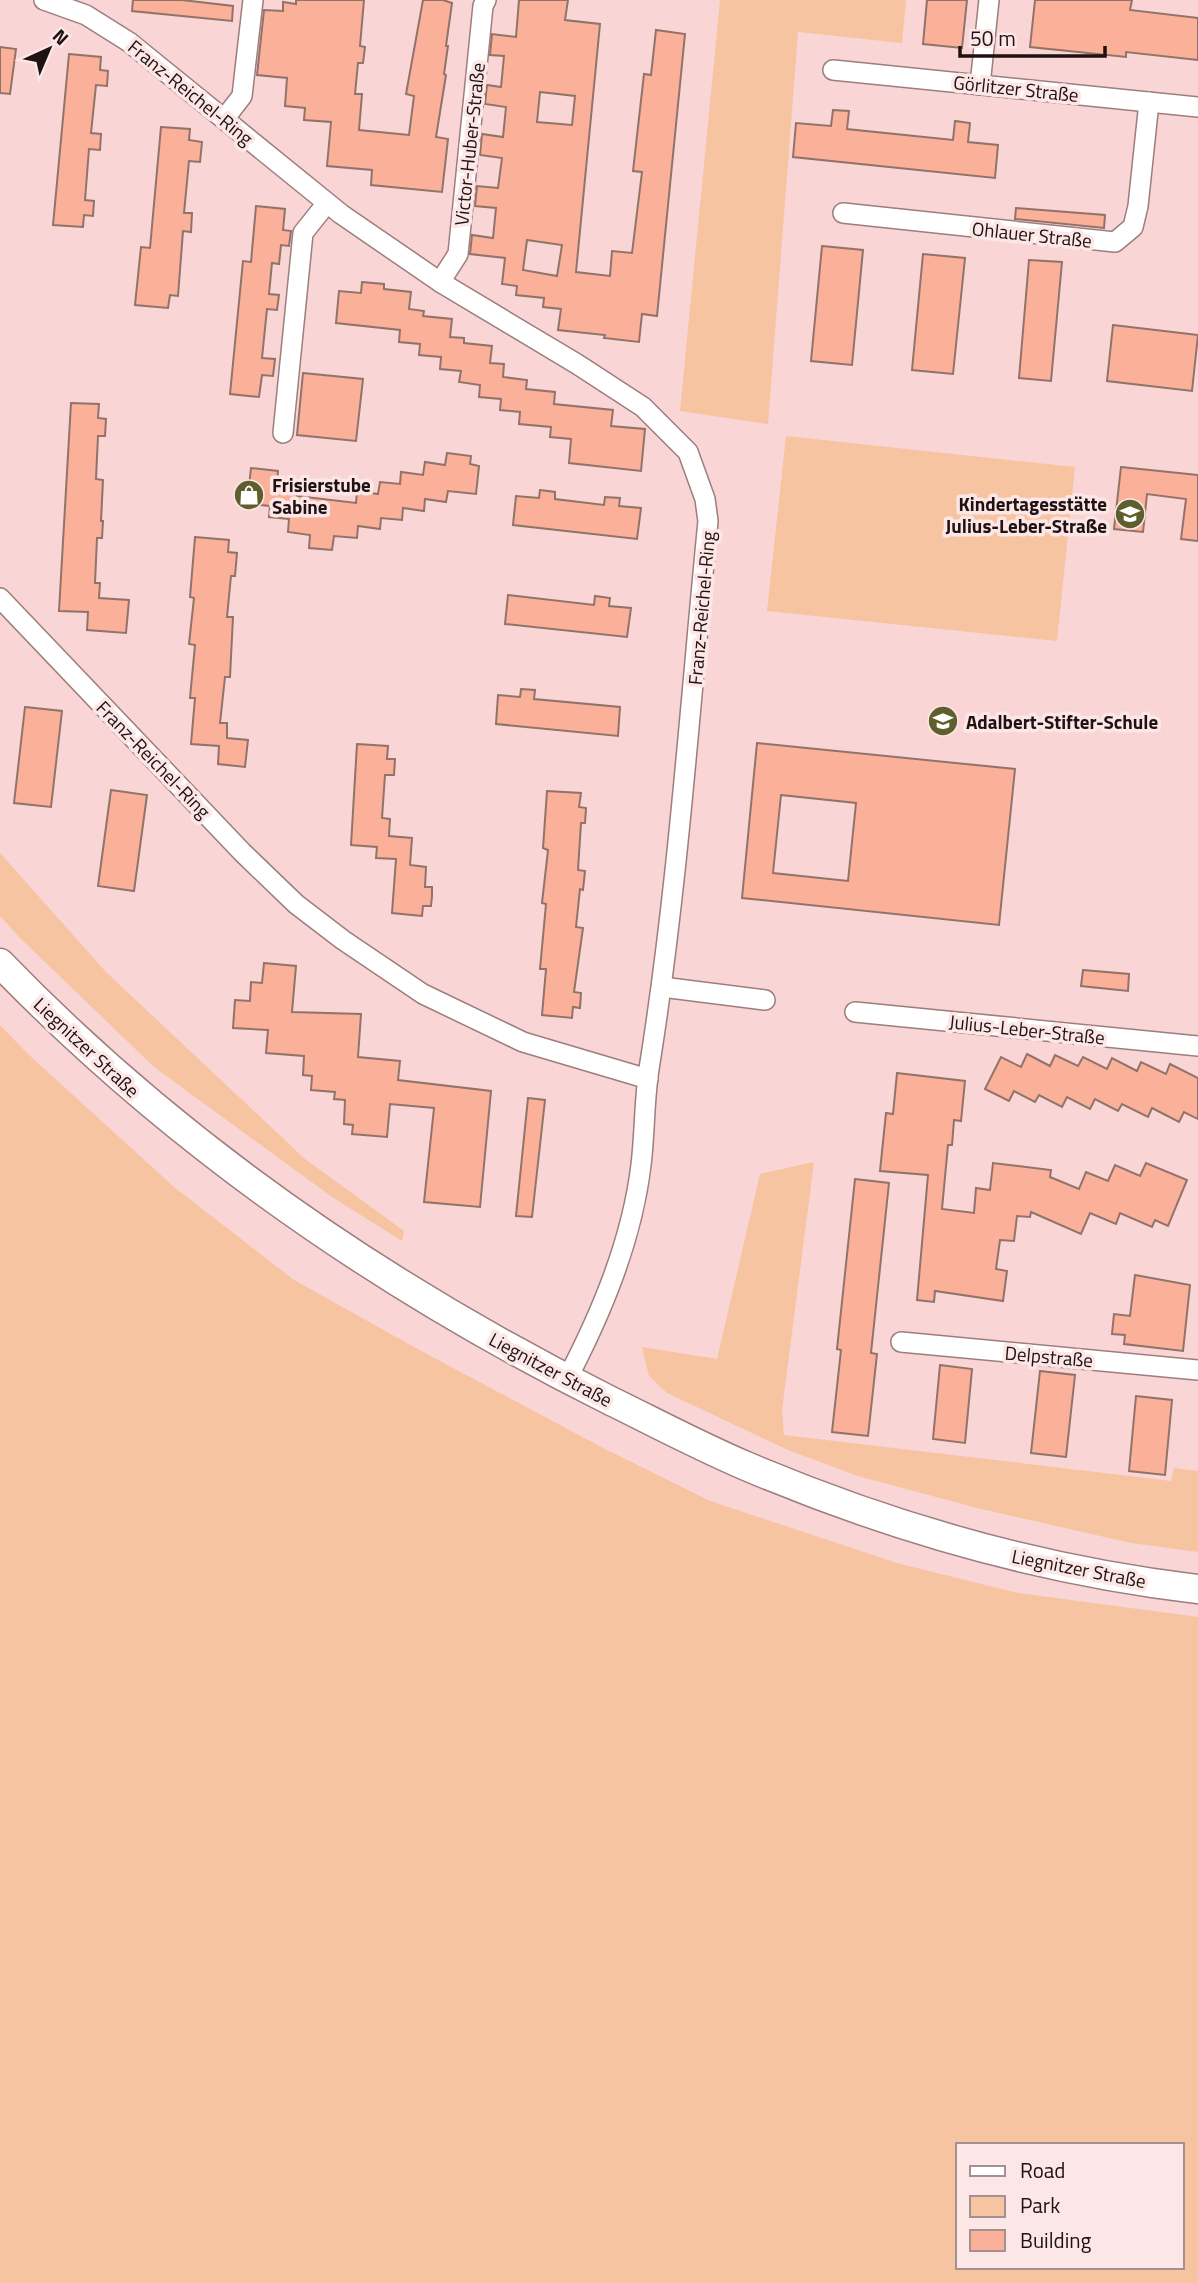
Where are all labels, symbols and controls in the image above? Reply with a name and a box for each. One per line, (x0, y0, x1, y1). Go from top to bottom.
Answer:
north arrow (14, 14, 84, 84)
scale bar (960, 14, 1105, 58)
text: N (46, 21, 76, 51)
text: 50 m (970, 22, 1016, 54)
street label: Franz-Reichel-Ring (122, 32, 260, 152)
street label: Victor-Huber-Straße (446, 61, 492, 227)
street label: Görlitzer Straße (952, 67, 1080, 109)
street label: Ohlauer Straße (971, 213, 1093, 255)
place label: Frisierstube Sabine (272, 470, 371, 521)
shop icon: Frisierstube Sabine (232, 478, 266, 512)
place label: Kindertagesstätte Julius-Leber-Straße (946, 489, 1107, 540)
school or university icon: Kindertagesstätte Julius-Leber-Straße (1113, 497, 1147, 531)
street label: Franz-Reichel-Ring (680, 530, 722, 686)
street label: Franz-Reichel-Ring (90, 693, 218, 825)
school or university icon: Adalbert-Stifter-Schule (926, 704, 960, 738)
place label: Adalbert-Stifter-Schule (966, 707, 1158, 736)
street label: Liegnitzer Straße (27, 990, 147, 1104)
street label: Julius-Leber-Straße (948, 1006, 1106, 1052)
street label: Liegnitzer Straße (484, 1324, 618, 1414)
street label: Delpstraße (1004, 1338, 1094, 1374)
street label: Liegnitzer Straße (1009, 1541, 1149, 1595)
legend (956, 2143, 1184, 2269)
text: Road (1020, 2154, 1065, 2186)
text: Park (1020, 2189, 1060, 2221)
text: Building (1020, 2224, 1092, 2256)

